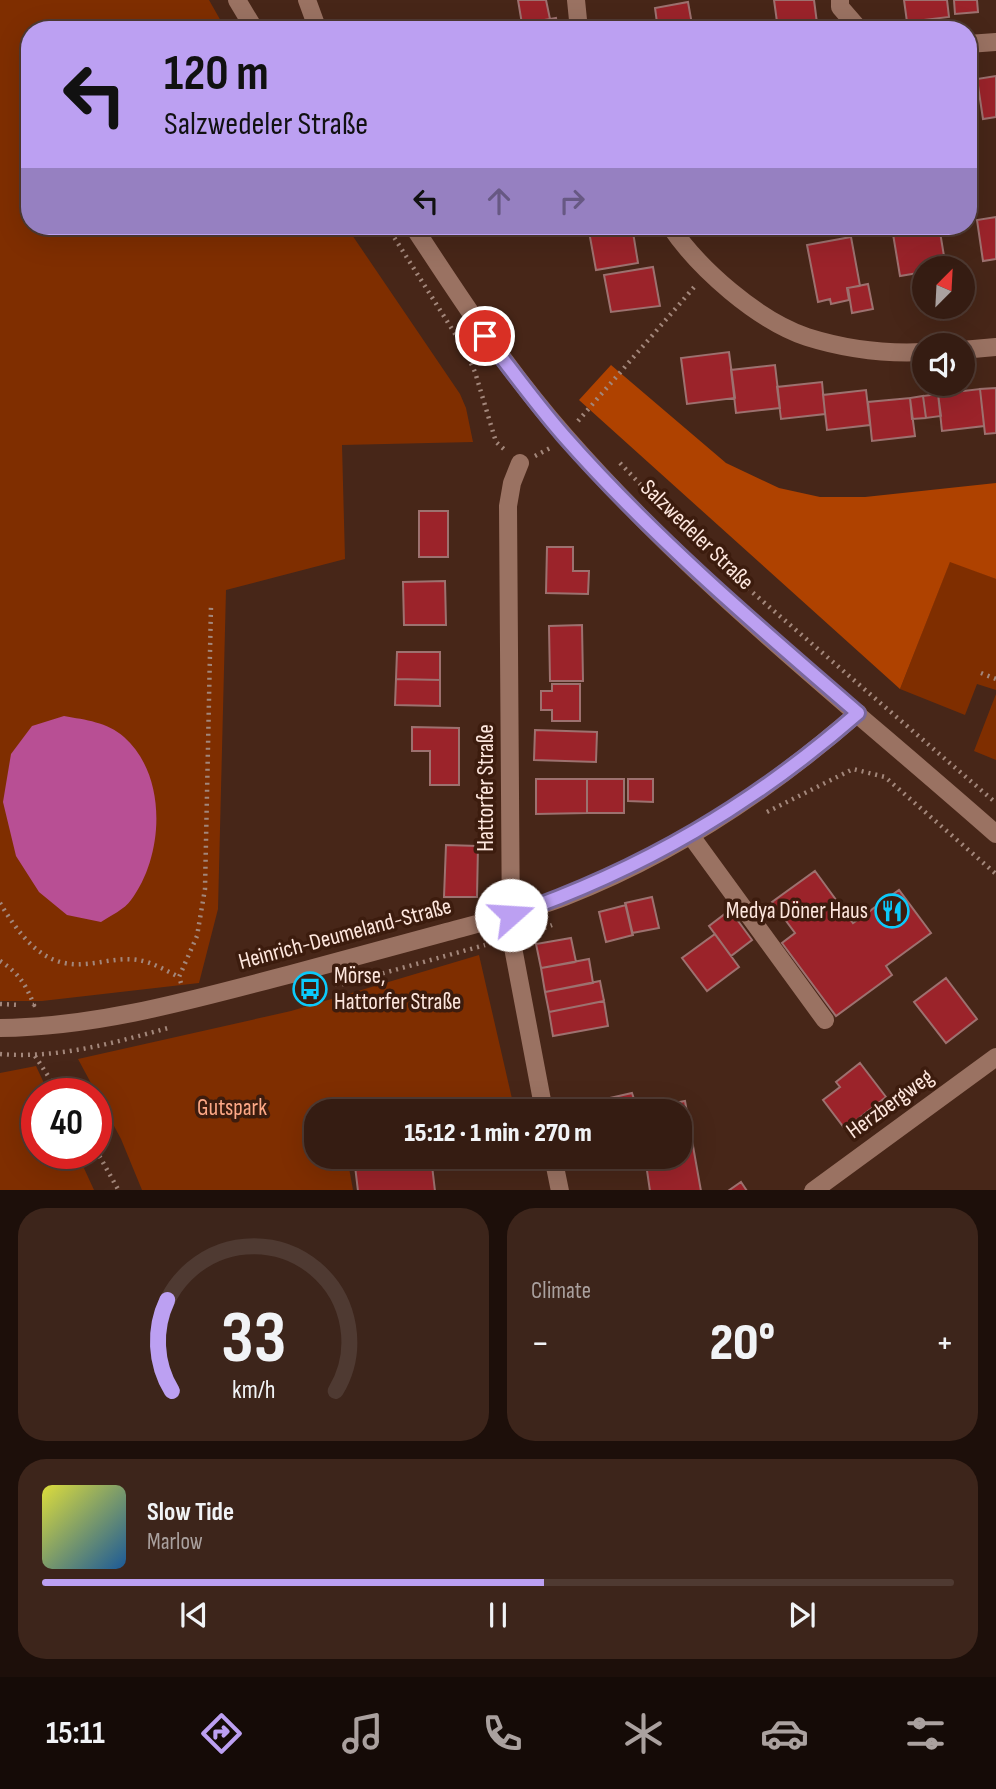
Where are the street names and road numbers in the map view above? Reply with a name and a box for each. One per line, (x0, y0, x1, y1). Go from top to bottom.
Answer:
street label: Salzwedeler Straße (634, 474, 760, 596)
street label: Hattorfer Straße (472, 724, 500, 852)
street label: Heinrich-Deumeland-Straße (235, 892, 455, 976)
street label: Herzbergweg (841, 1063, 939, 1145)

